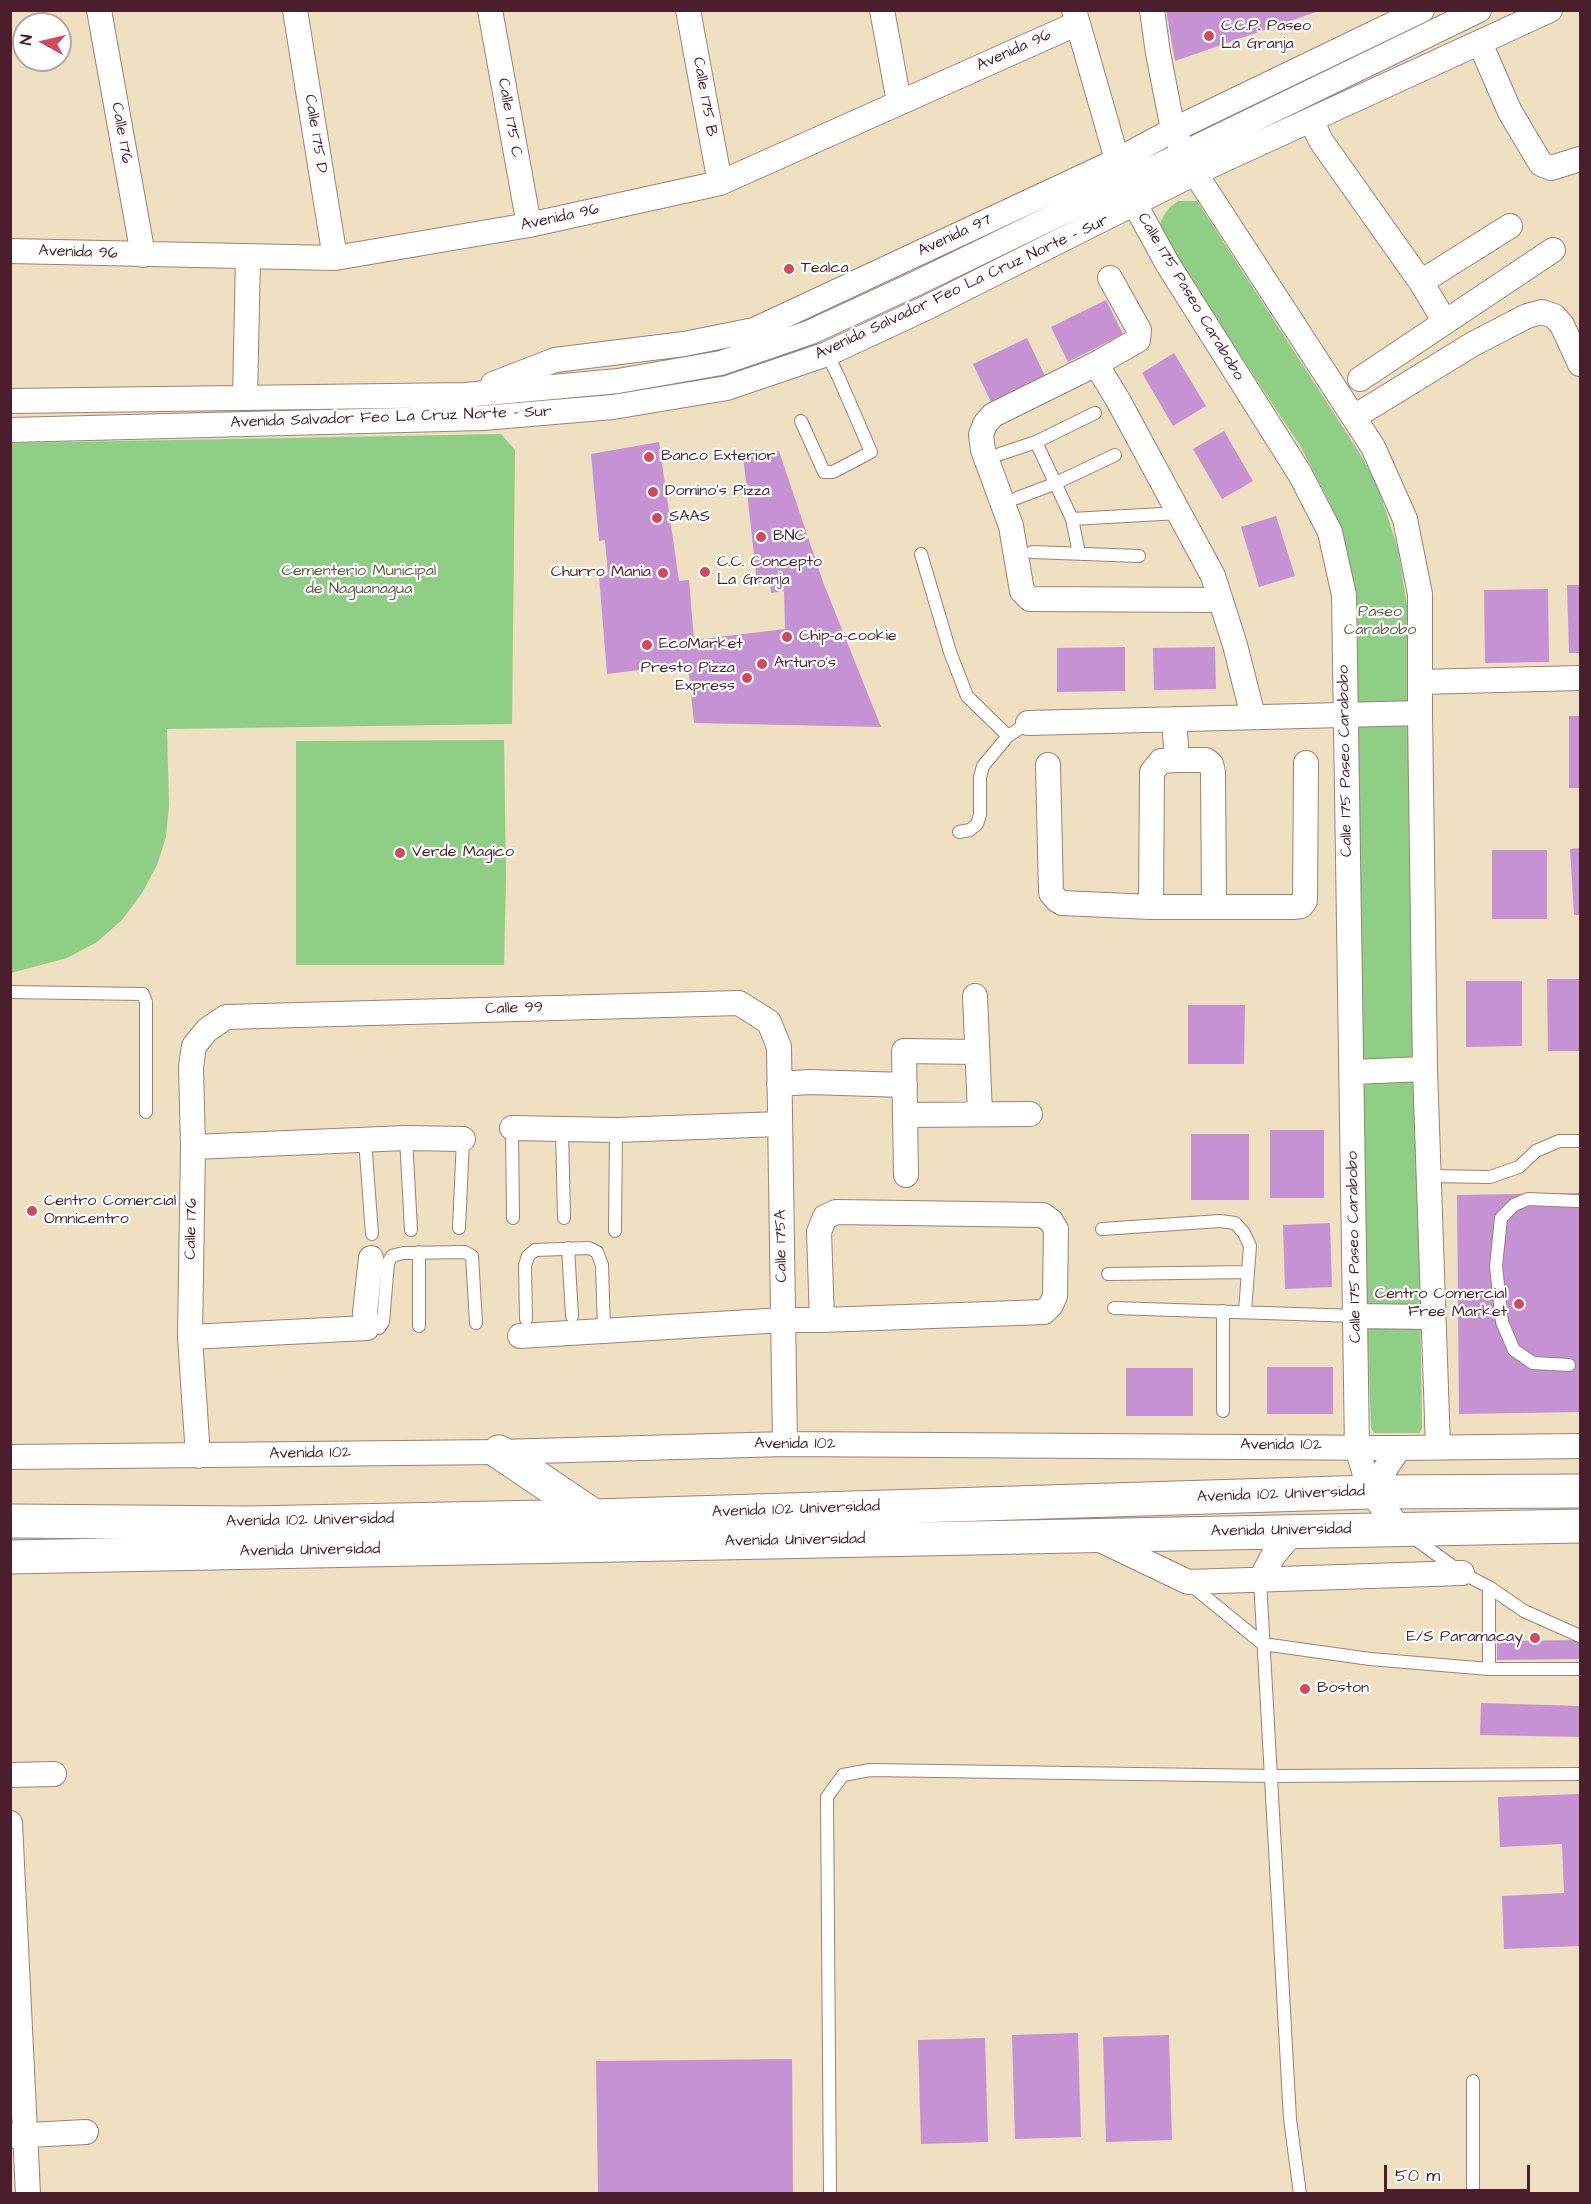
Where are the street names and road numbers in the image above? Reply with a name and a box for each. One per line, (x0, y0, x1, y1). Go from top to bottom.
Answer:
street label: Avenida 96 (974, 26, 1054, 76)
street label: Calle 175 B (688, 56, 720, 138)
street label: Calle 175 C (493, 77, 525, 159)
street label: Calle 175 D (299, 93, 331, 175)
street label: Calle 176 (106, 101, 136, 165)
street label: Avenida 96 (519, 200, 601, 236)
street label: Calle 175 Paseo Carabobo (1132, 210, 1248, 384)
street label: Avenida Salvador Feo La Cruz Norte - Sur (812, 211, 1112, 365)
street label: Avenida 97 (915, 211, 995, 261)
street label: Avenida 96 (38, 242, 118, 264)
street label: Avenida Salvador Feo La Cruz Norte - Sur (230, 403, 552, 433)
street label: Calle 175 Paseo Carabobo (1335, 665, 1357, 857)
street label: Calle 99 (485, 998, 543, 1020)
street label: Calle 175 Paseo Carabobo (1344, 1151, 1366, 1343)
street label: Calle 176 (182, 1198, 202, 1260)
street label: Calle 175A (772, 1209, 792, 1283)
street label: Avenida 102 (754, 1435, 836, 1455)
street label: Avenida 102 (1240, 1436, 1322, 1456)
street label: Avenida 102 (269, 1444, 351, 1464)
street label: Avenida 102 Universidad (1197, 1482, 1365, 1508)
street label: Avenida 102 Universidad (712, 1497, 880, 1523)
street label: Avenida 102 Universidad (226, 1510, 394, 1532)
street label: Avenida Universidad (1211, 1520, 1351, 1542)
street label: Avenida Universidad (725, 1530, 865, 1552)
street label: Avenida Universidad (240, 1540, 380, 1562)

